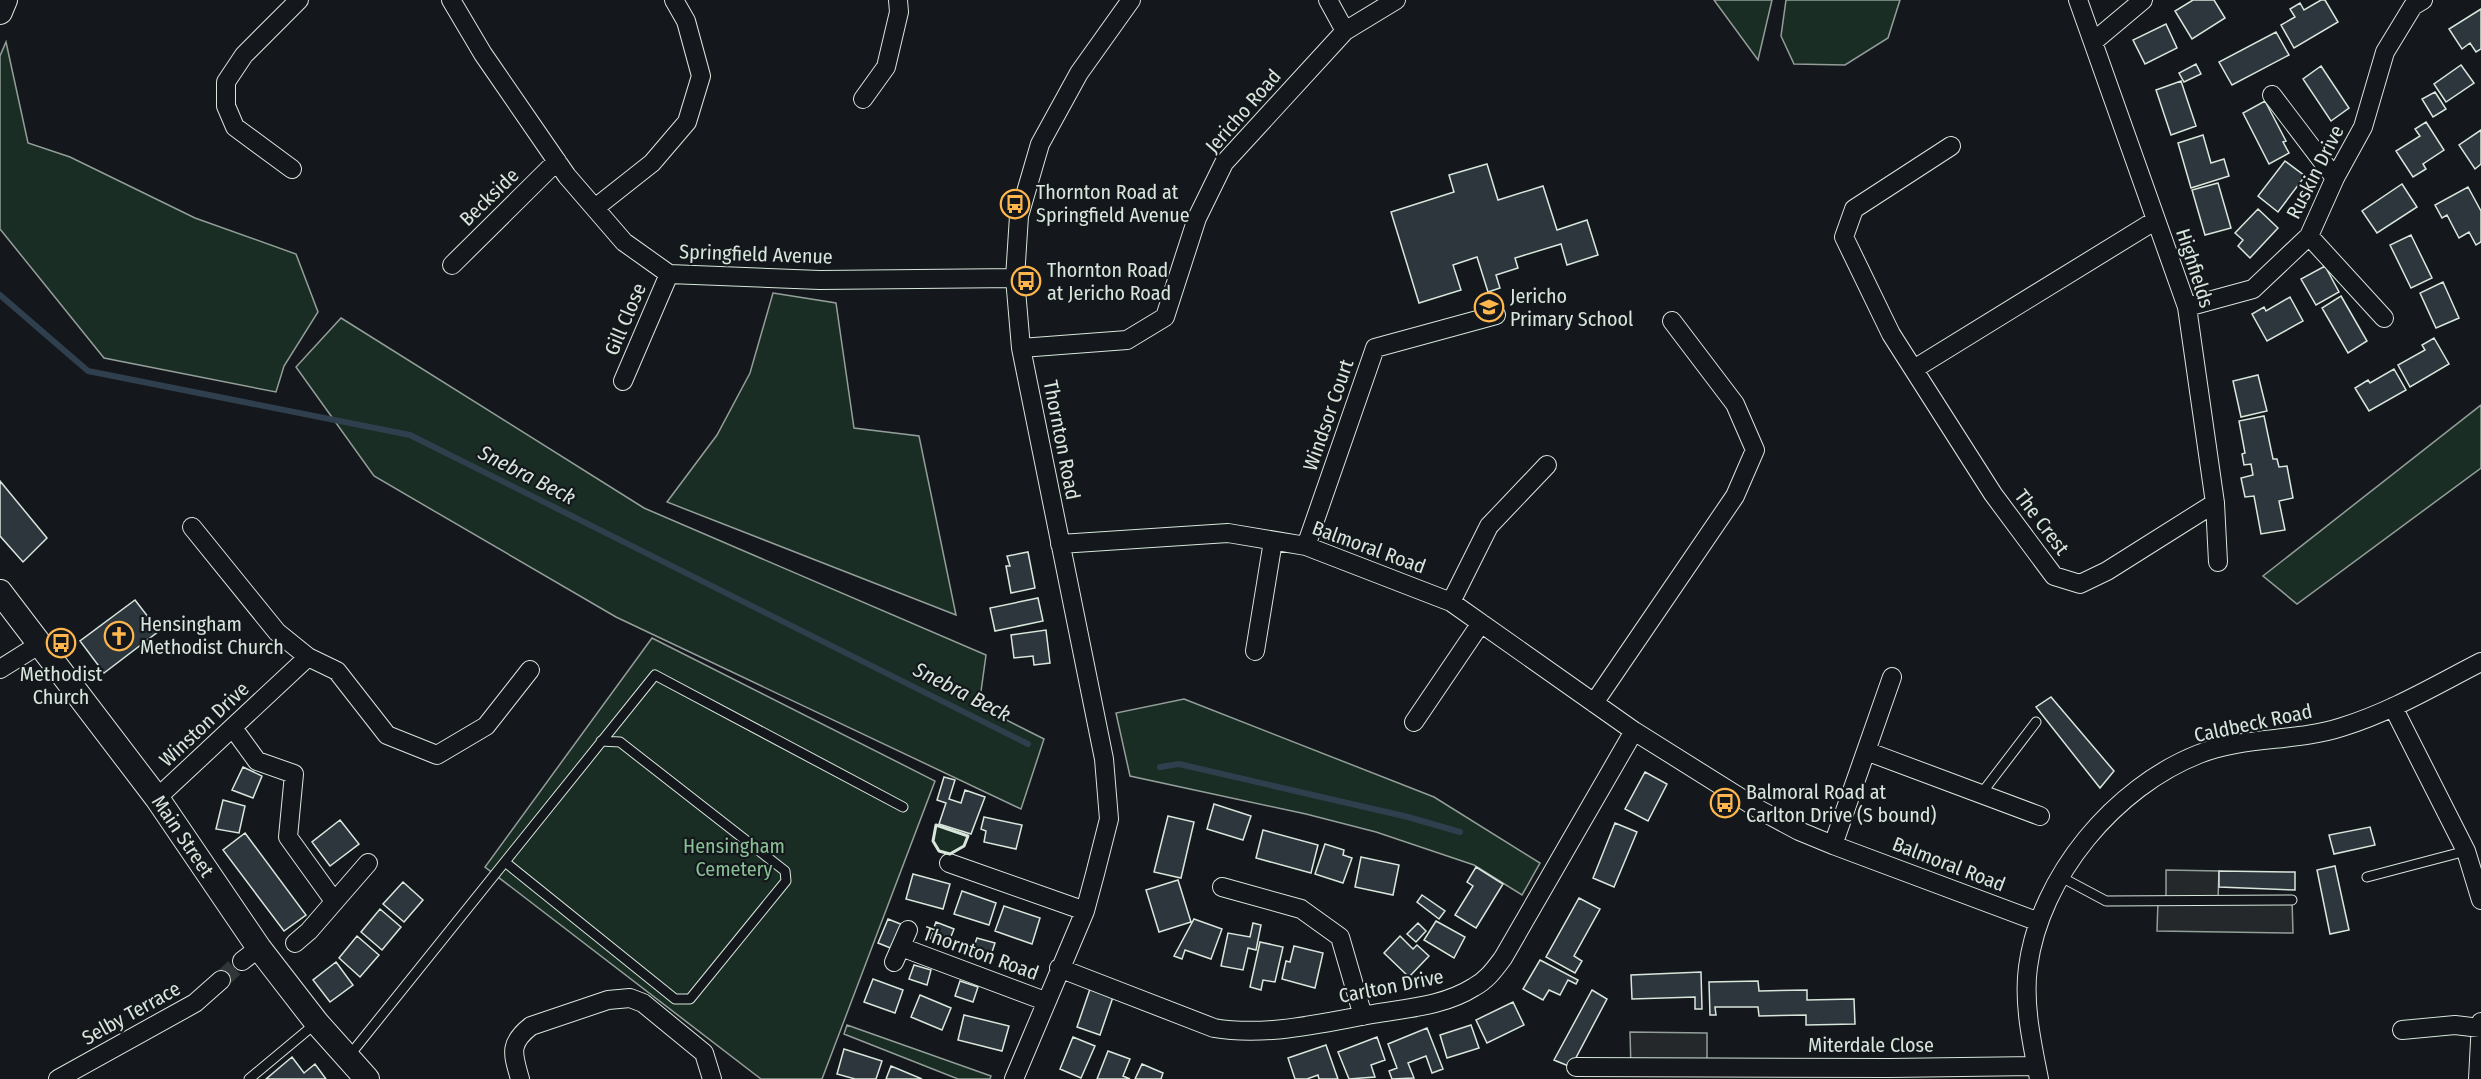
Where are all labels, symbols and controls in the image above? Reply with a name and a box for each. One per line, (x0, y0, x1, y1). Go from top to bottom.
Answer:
street label: Jericho Road (1200, 64, 1286, 158)
street label: Ruskin Drive (2281, 121, 2349, 223)
street label: Beckside (454, 163, 524, 231)
place label: Thornton Road at Springfield Avenue (1036, 180, 1190, 227)
bus stop icon: Thornton Road at Springfield Avenue (999, 188, 1031, 220)
street label: Highfields (2171, 225, 2219, 311)
street label: Springfield Avenue (679, 239, 833, 269)
place label: Thornton Road at Jericho Road (1047, 258, 1171, 305)
bus stop icon: Thornton Road at Jericho Road (1010, 265, 1042, 297)
street label: Gill Close (599, 279, 651, 359)
place label: Jericho Primary School (1510, 284, 1633, 331)
school or university icon: Jericho Primary School (1473, 291, 1505, 323)
street label: Windsor Court (1298, 356, 1358, 474)
street label: Thornton Road (1039, 378, 1085, 502)
water label: Snebra Beck (473, 439, 580, 511)
street label: The Crest (2010, 485, 2075, 560)
street label: Balmoral Road (1309, 515, 1429, 579)
place label: Hensingham Methodist Church (140, 612, 284, 659)
church icon: Hensingham Methodist Church (103, 620, 135, 652)
bus stop icon: Methodist Church (45, 627, 77, 659)
water label: Snebra Beck (908, 656, 1015, 728)
place label: Methodist Church (20, 662, 103, 709)
street label: Winston Drive (154, 677, 254, 771)
street label: Caldbeck Road (2192, 699, 2314, 747)
place label: Balmoral Road at Carlton Drive (S bound) (1746, 780, 1936, 827)
bus stop icon: Balmoral Road at Carlton Drive (S bound) (1709, 787, 1741, 819)
street label: Main Street (147, 791, 219, 882)
street label: Balmoral Road (1889, 831, 2009, 897)
park label: Hensingham Cemetery (683, 834, 785, 881)
street label: Thornton Road (920, 921, 1042, 985)
street label: Carlton Drive (1336, 964, 1446, 1008)
street label: Selby Terrace (78, 976, 184, 1050)
street label: Miterdale Close (1808, 1033, 1934, 1057)

